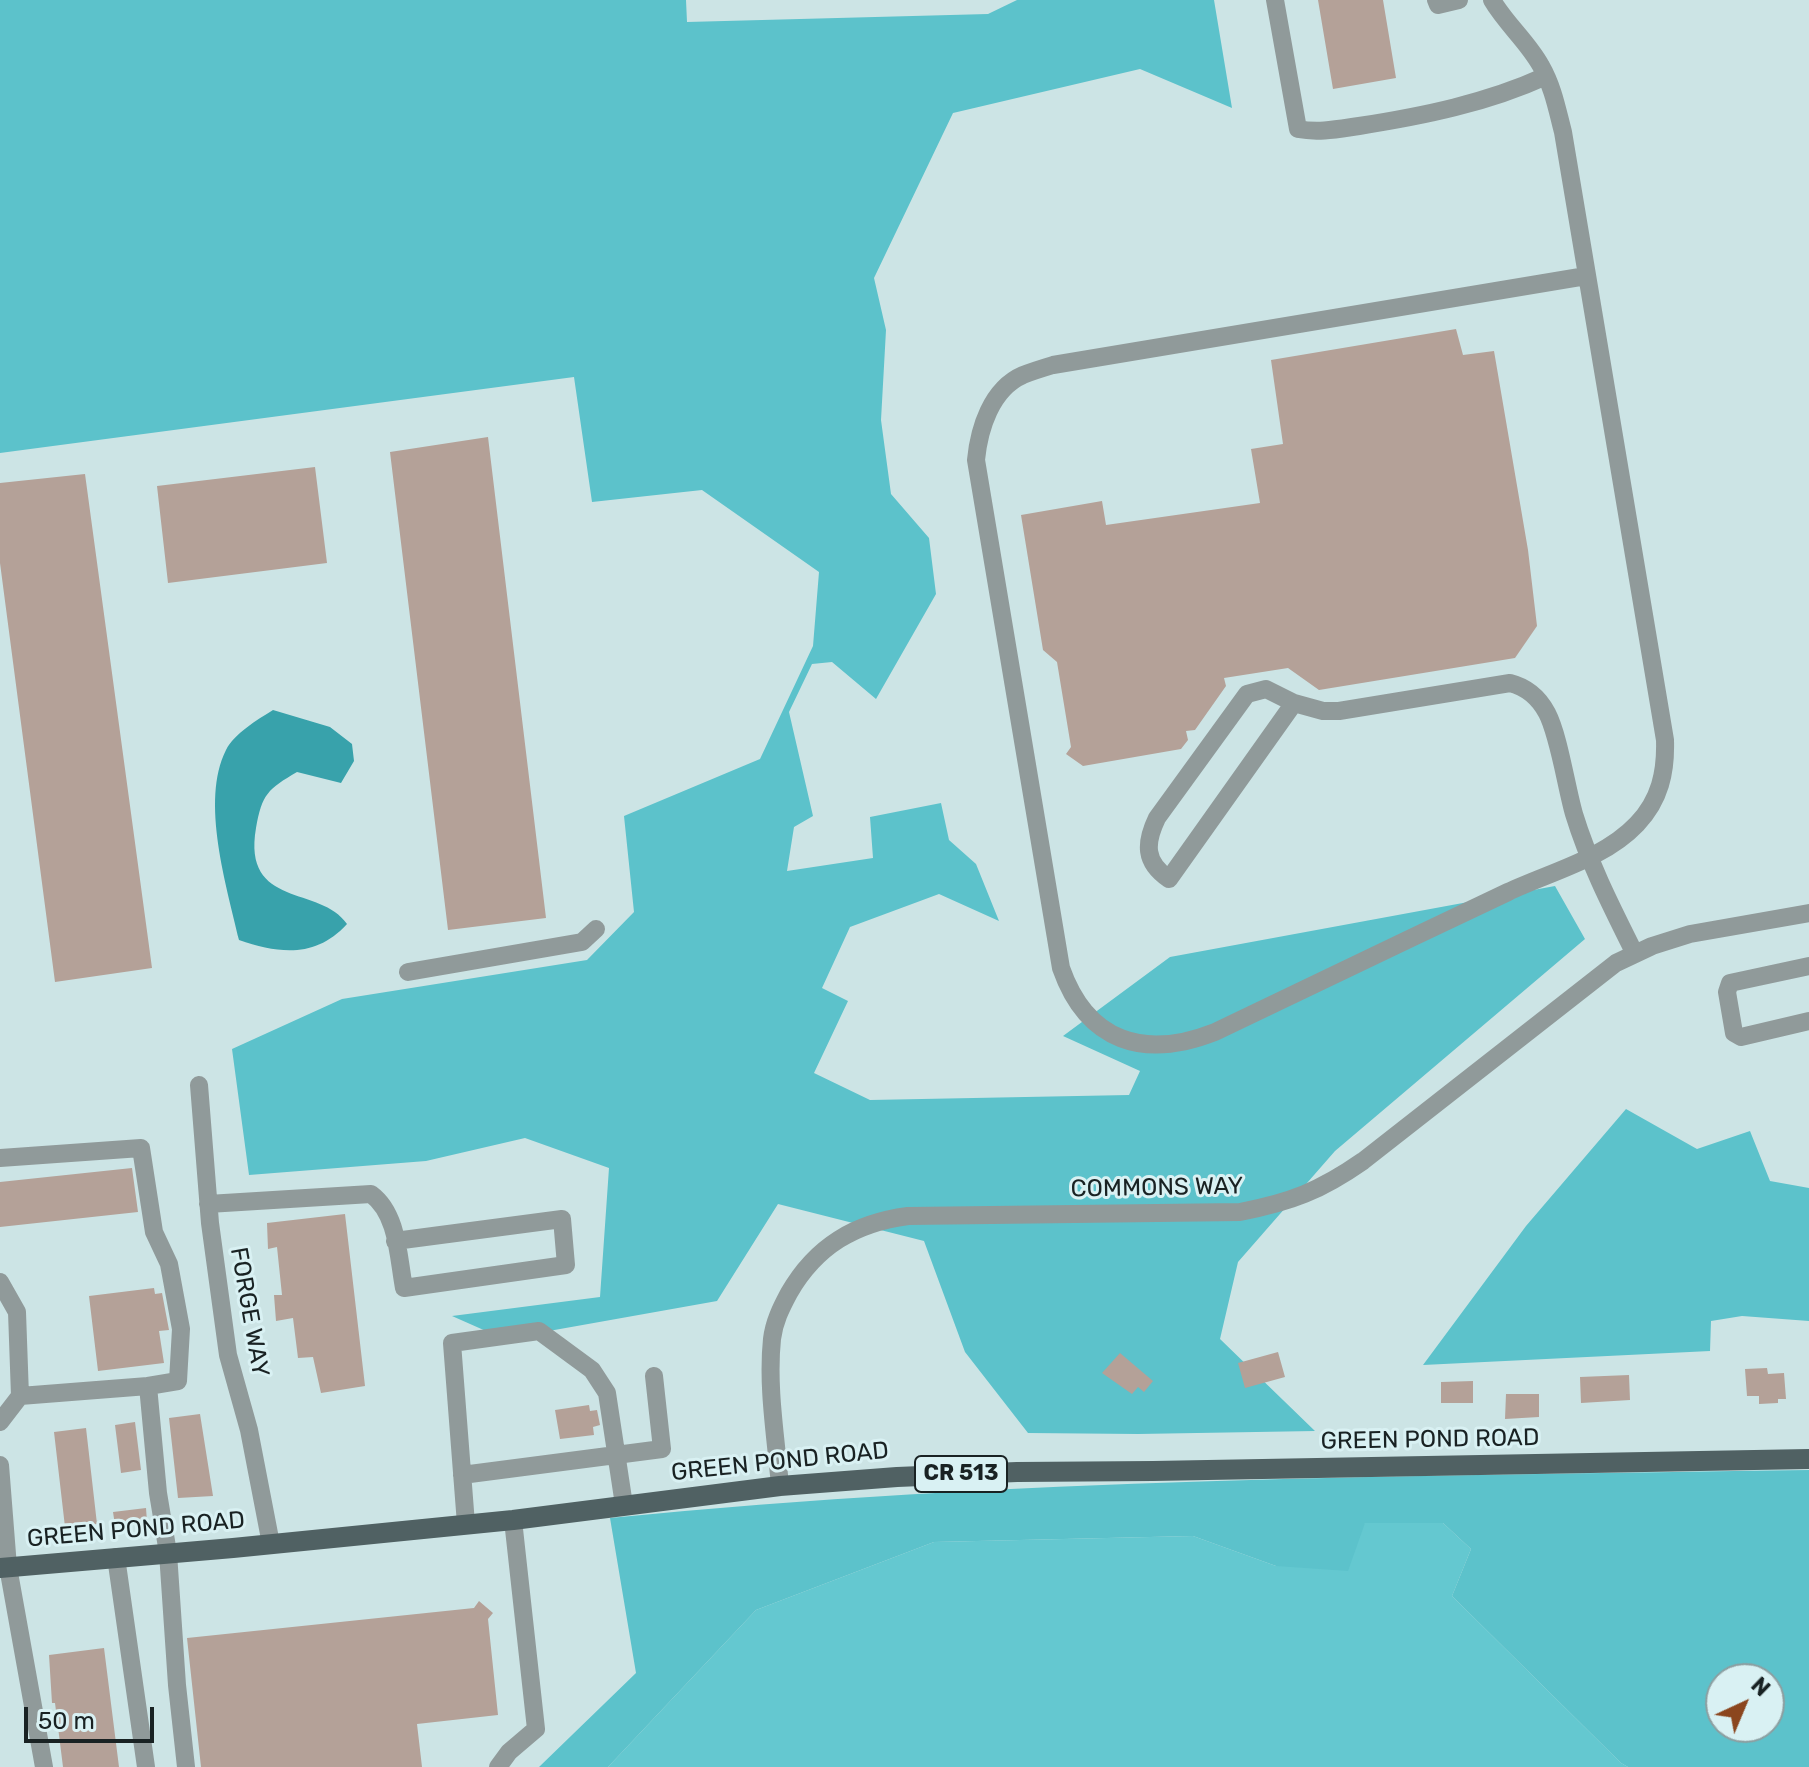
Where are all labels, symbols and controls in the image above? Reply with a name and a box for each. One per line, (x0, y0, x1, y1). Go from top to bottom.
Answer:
street label: COMMONS WAY (1070, 1172, 1244, 1204)
street label: FORGE WAY (223, 1245, 275, 1379)
street label: GREEN POND ROAD (1320, 1424, 1540, 1456)
street label: GREEN POND ROAD (670, 1436, 890, 1488)
road number: CR 513 (915, 1456, 1007, 1492)
street label: GREEN POND ROAD (26, 1506, 246, 1554)
north arrow (1705, 1663, 1785, 1743)
text: N (1746, 1672, 1776, 1702)
scale bar (28, 1691, 158, 1741)
text: 50 m (38, 1707, 95, 1735)

